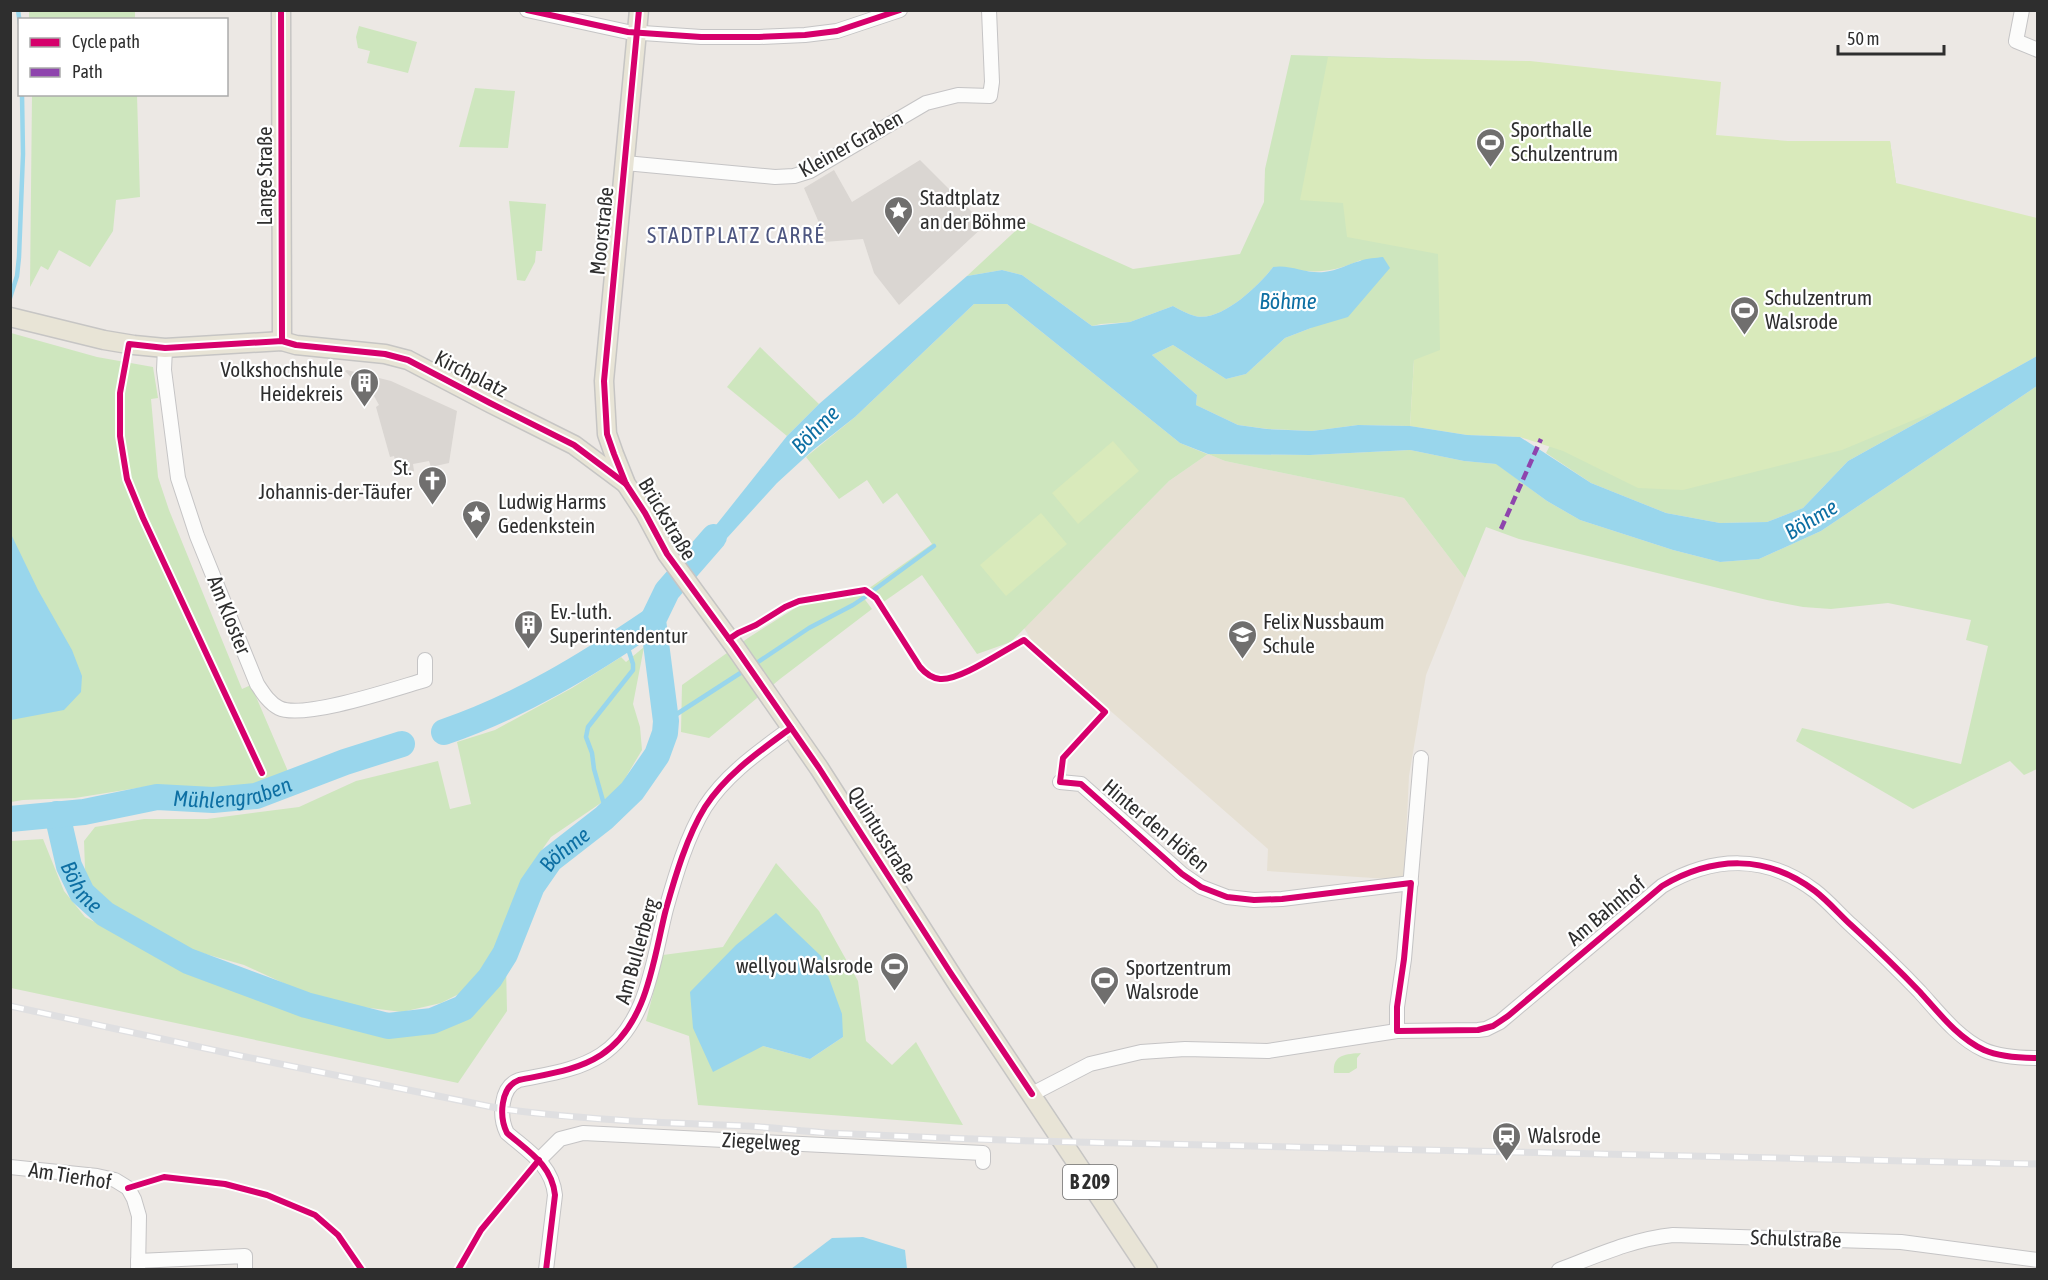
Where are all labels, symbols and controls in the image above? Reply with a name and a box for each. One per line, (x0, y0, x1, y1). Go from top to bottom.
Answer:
legend (18, 18, 228, 96)
scale bar (1838, 18, 1944, 56)
text: 50 m (1847, 28, 1879, 49)
text: Cycle path (72, 31, 140, 52)
text: Path (72, 61, 103, 82)
street label: Kleiner Graben (794, 105, 907, 182)
place label: Sporthalle Schulzentrum (1511, 117, 1618, 165)
sports icon: Sporthalle Schulzentrum (1474, 126, 1506, 168)
street label: Lange Straße (252, 127, 276, 225)
place label: Stadtplatz an der Böhme (920, 185, 1026, 233)
street label: Moorstraße (584, 186, 618, 276)
place icon: Stadtplatz an der Böhme (883, 194, 915, 236)
district label: STADTPLATZ CARRÉ (647, 222, 825, 248)
place label: Schulzentrum Walsrode (1765, 285, 1872, 333)
water label: Böhme (1259, 288, 1317, 314)
sports icon: Schulzentrum Walsrode (1728, 294, 1760, 336)
street label: Kirchplatz (431, 345, 512, 402)
place label: Volkshochshule Heidekreis (221, 357, 343, 405)
building icon: Volkshochshule Heidekreis (348, 366, 380, 408)
water label: Böhme (786, 400, 844, 458)
place label: St. Johannis-der-Täufer (259, 455, 413, 503)
church icon: St. Johannis-der-Täufer (417, 464, 449, 506)
street label: Brückstraße (634, 473, 702, 564)
place label: Ludwig Harms Gedenkstein (498, 489, 606, 537)
water label: Böhme (1780, 493, 1842, 545)
place icon: Ludwig Harms Gedenkstein (461, 498, 493, 540)
street label: Am Kloster (203, 572, 257, 658)
place label: Ev.-luth. Superintendentur (550, 599, 688, 647)
building icon: Ev.-luth. Superintendentur (513, 608, 545, 650)
place label: Felix Nussbaum Schule (1263, 609, 1385, 657)
school or university icon: Felix Nussbaum Schule (1226, 618, 1258, 660)
water label: Mühlengraben (173, 771, 295, 813)
street label: Hinter den Höfen (1098, 774, 1215, 877)
street label: Quintusstraße (844, 782, 922, 887)
water label: Böhme (533, 821, 595, 876)
water label: Böhme (56, 857, 108, 918)
street label: Am Bahnhof (1562, 871, 1649, 950)
street label: Am Bullerberg (609, 895, 663, 1006)
sports icon: wellyou Walsrode (878, 950, 910, 992)
place label: wellyou Walsrode (736, 953, 873, 977)
place label: Sportzentrum Walsrode (1126, 955, 1231, 1003)
sports icon: Sportzentrum Walsrode (1089, 964, 1121, 1006)
station icon: Walsrode (1491, 1120, 1523, 1162)
place label: Walsrode (1528, 1123, 1601, 1147)
street label: Ziegelweg (721, 1127, 801, 1155)
street label: Am Tierhof (27, 1157, 113, 1193)
road number: B 209 (1063, 1165, 1117, 1199)
street label: Schulstraße (1750, 1224, 1842, 1252)

